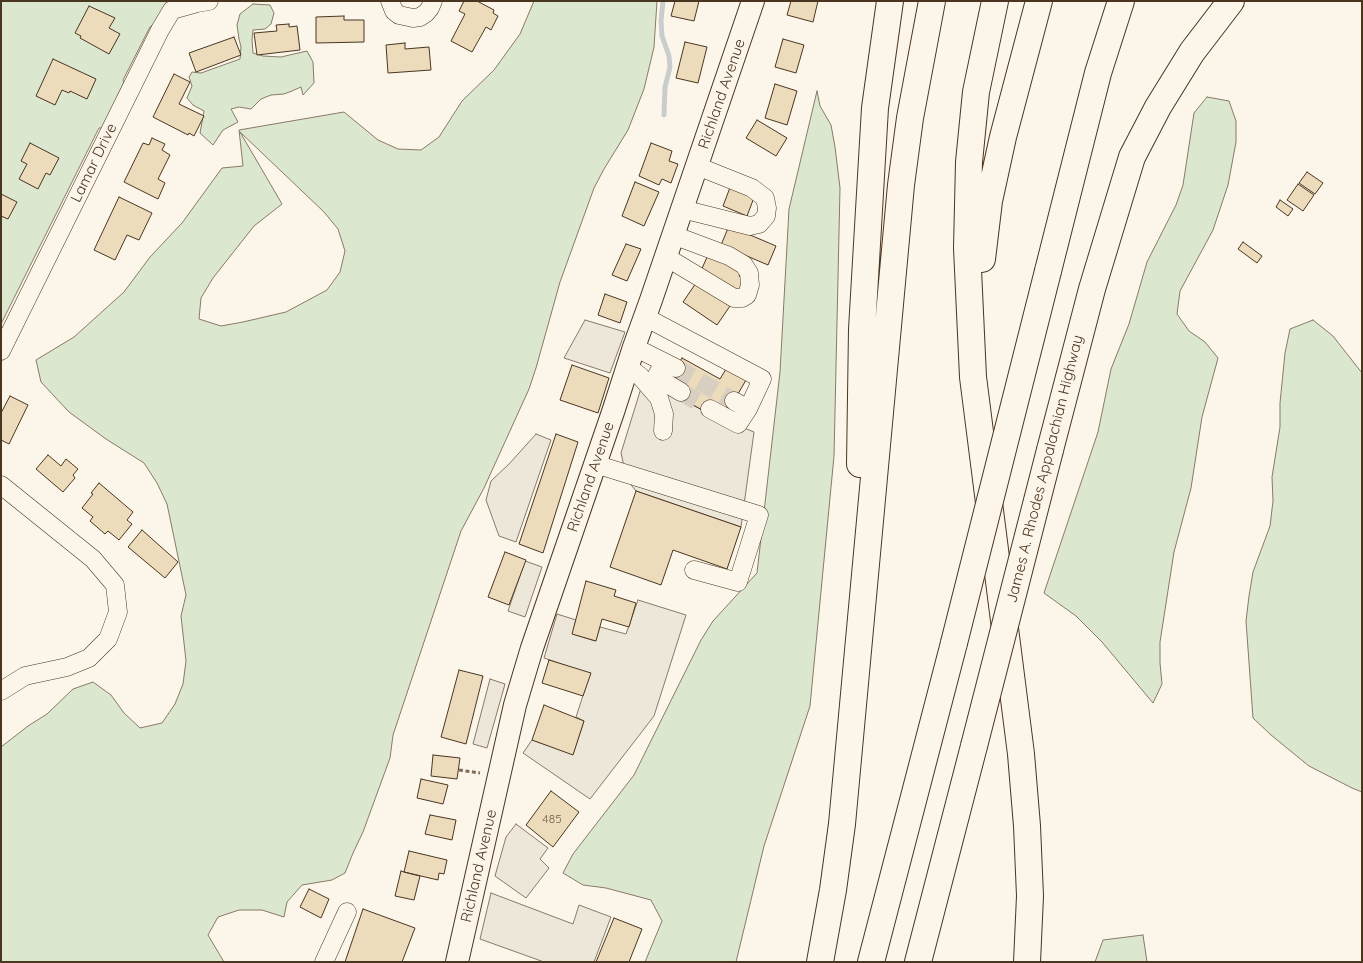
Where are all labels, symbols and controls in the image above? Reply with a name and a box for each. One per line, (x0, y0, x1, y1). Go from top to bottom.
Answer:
street label: Richland Avenue (695, 37, 749, 151)
street label: Lamar Drive (67, 120, 121, 206)
street label: James A. Rhodes Appalachian Highway (1003, 333, 1087, 605)
street label: Richland Avenue (564, 420, 618, 534)
street label: Richland Avenue (457, 808, 501, 924)
house number: 485 (542, 812, 562, 826)

